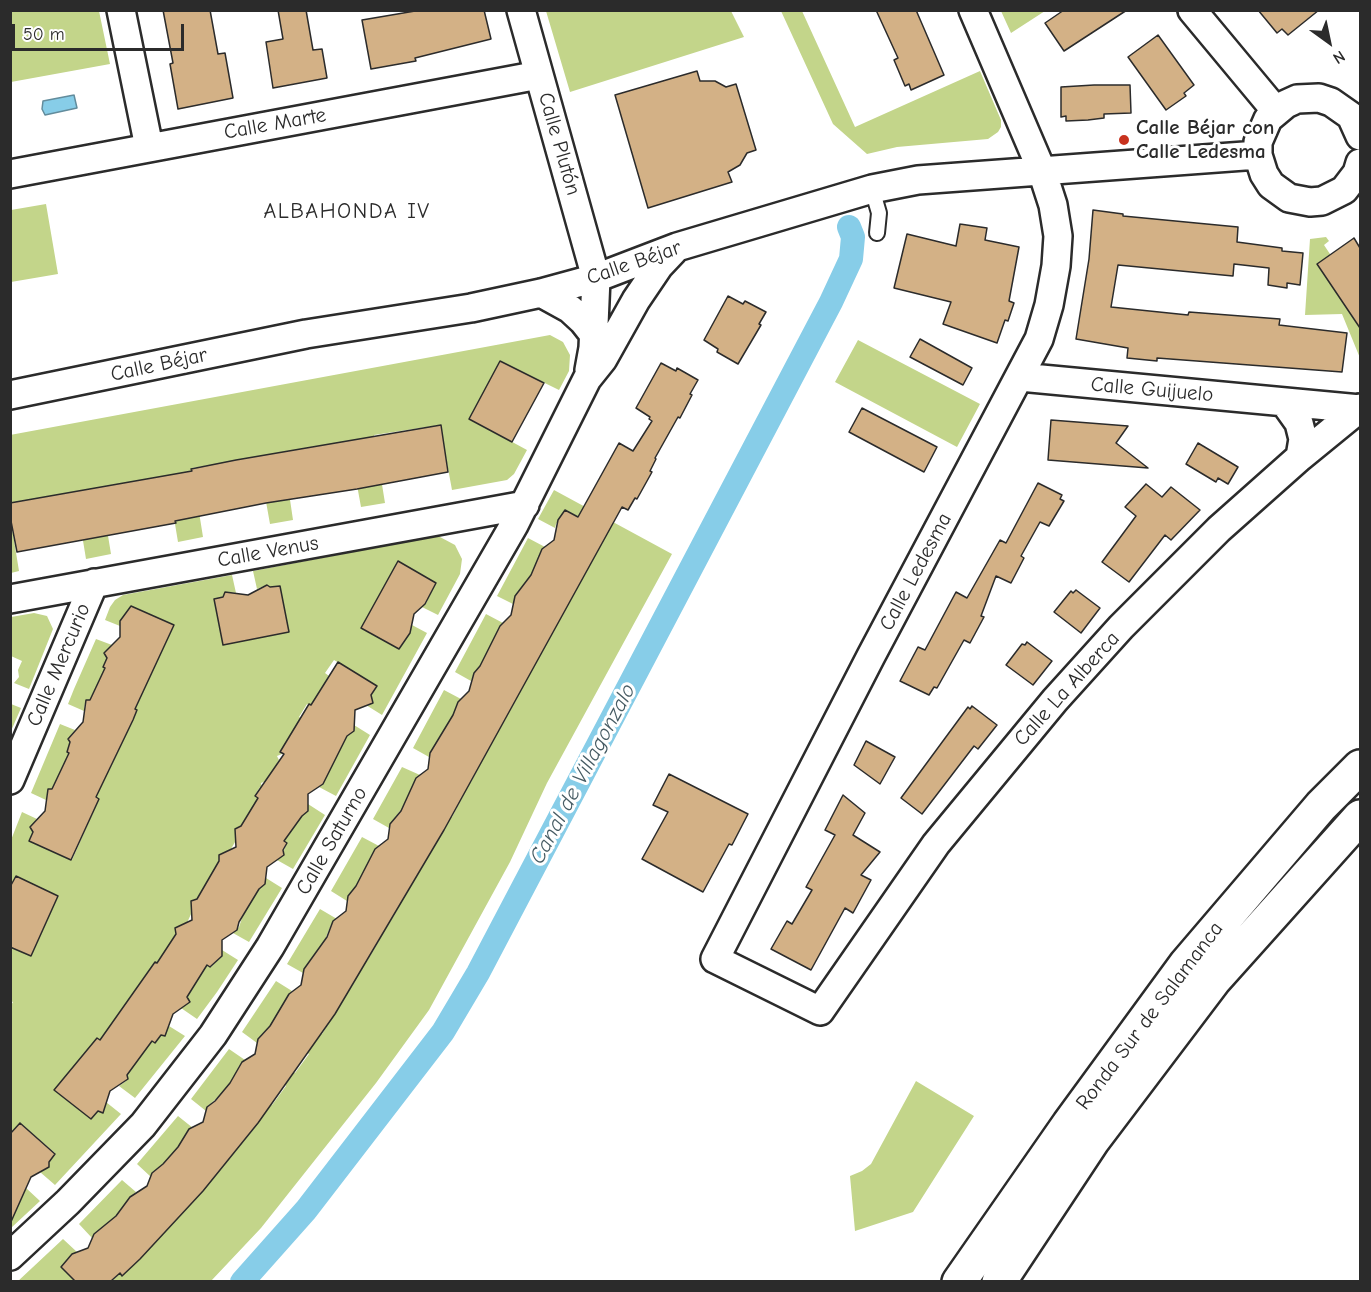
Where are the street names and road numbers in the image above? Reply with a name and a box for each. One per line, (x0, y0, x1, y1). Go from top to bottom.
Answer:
street label: Calle Plutón (532, 90, 586, 198)
street label: Calle Marte (222, 103, 328, 145)
street label: Calle Béjar (584, 235, 684, 291)
street label: Calle Béjar (108, 342, 210, 388)
street label: Calle Guijuelo (1090, 372, 1214, 408)
street label: Calle Ledesma (874, 509, 958, 635)
street label: Calle Venus (216, 531, 320, 573)
street label: Calle Mercurio (22, 600, 96, 730)
street label: Calle La Alberca (1009, 626, 1125, 752)
street label: Calle Saturno (291, 782, 373, 900)
street label: Ronda Sur de Salamanca (1071, 917, 1229, 1115)

